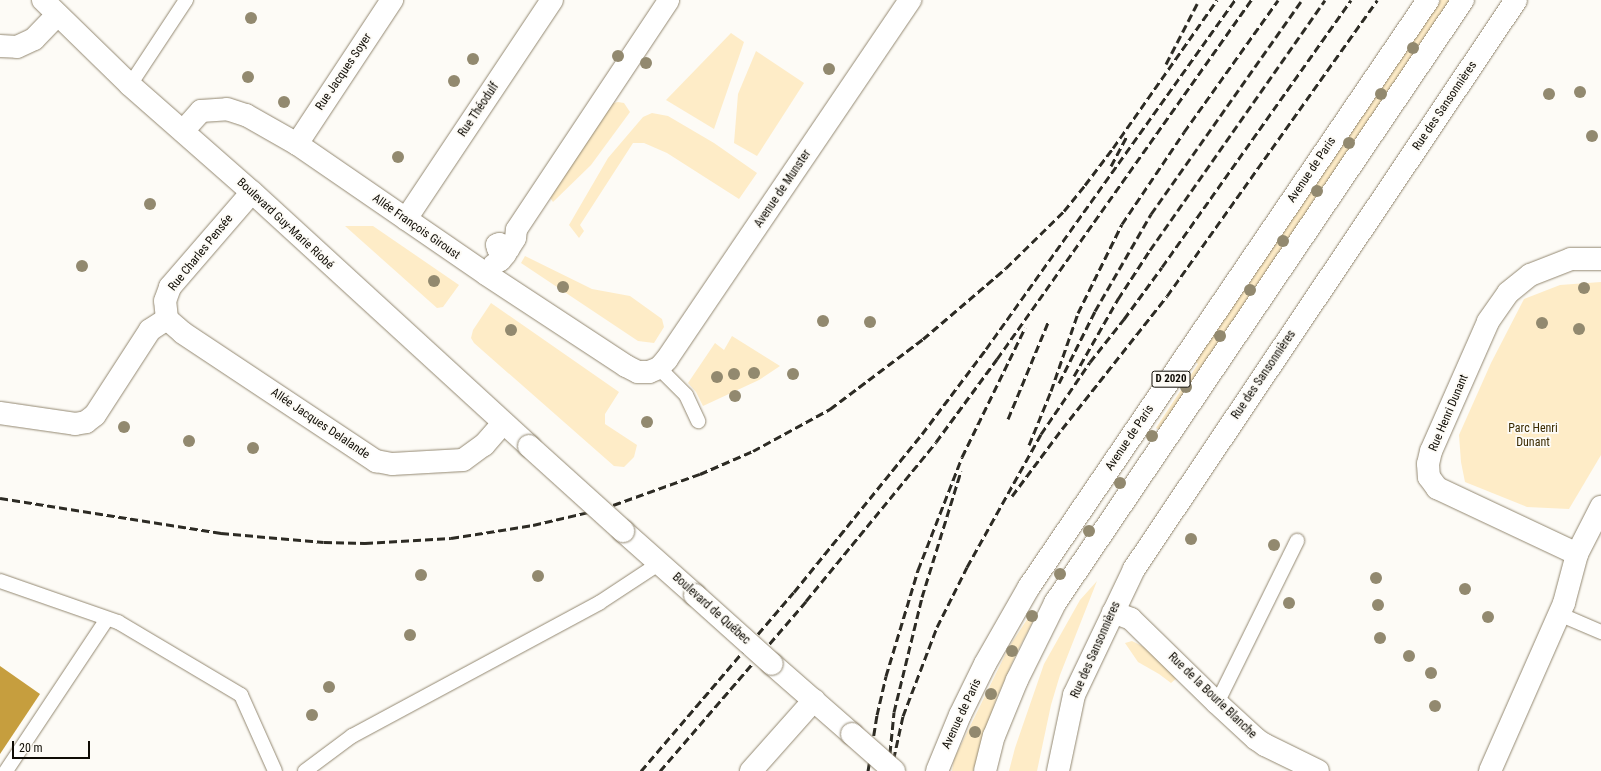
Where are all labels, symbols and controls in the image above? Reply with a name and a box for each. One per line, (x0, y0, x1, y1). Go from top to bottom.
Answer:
street label: Rue Jacques Soyer (313, 31, 375, 113)
street label: Rue des Sansonnières (1410, 59, 1480, 153)
street label: Rue Théodulf (456, 80, 502, 140)
street label: Avenue de Paris (1285, 135, 1339, 205)
street label: Avenue de Munster (752, 147, 814, 231)
street label: Boulevard Guy-Marie Riobé (234, 175, 336, 273)
street label: Allée François Giroust (369, 191, 463, 263)
street label: Rue Charles Pensée (166, 212, 236, 294)
street label: Rue des Sansonnières (1229, 328, 1299, 422)
road number: D 2020 (1151, 370, 1191, 388)
street label: Rue Henri Dunant (1426, 372, 1472, 454)
street label: Allée Jacques Delalande (268, 386, 372, 462)
street label: Avenue de Paris (1103, 403, 1157, 473)
park label: Parc Henri Dunant (1508, 422, 1558, 450)
street label: Boulevard de Québec (669, 570, 753, 648)
street label: Rue des Sansonnières (1068, 599, 1124, 701)
street label: Rue de la Bourie Blanche (1165, 650, 1259, 742)
street label: Avenue de Paris (939, 677, 985, 751)
scale bar (14, 733, 92, 759)
text: 20 m (19, 741, 43, 755)

